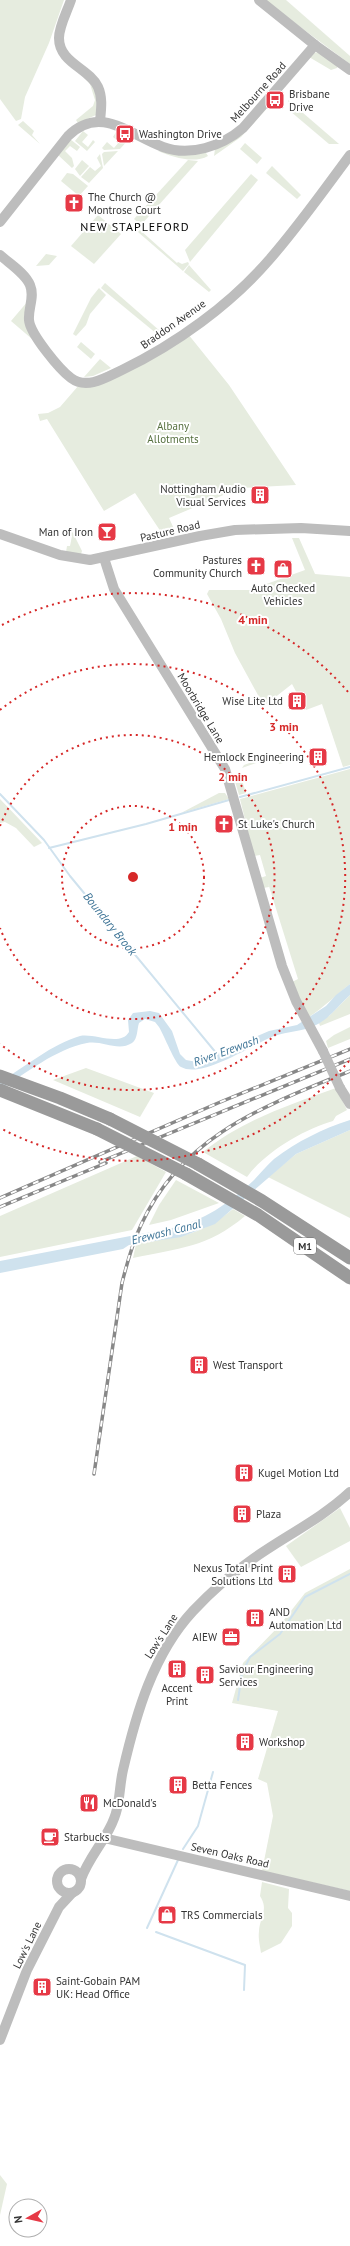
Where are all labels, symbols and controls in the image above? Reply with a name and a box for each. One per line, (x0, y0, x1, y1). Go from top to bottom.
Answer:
street label: Melbourne Road (227, 59, 289, 125)
place label: Brisbane Drive (289, 87, 330, 114)
bus stop icon: Brisbane Drive (264, 89, 286, 111)
bus stop icon: Washington Drive (114, 123, 136, 145)
place label: Washington Drive (139, 127, 222, 141)
place label: The Church @ Montrose Court (88, 190, 161, 217)
church icon: The Church @ Montrose Court (63, 192, 85, 214)
district label: NEW STAPLEFORD (80, 219, 190, 234)
street label: Braddon Avenue (138, 296, 209, 352)
park label: Albany Allotments (147, 419, 199, 446)
place label: Nottingham Audio Visual Services (160, 482, 246, 509)
building icon: Nottingham Audio Visual Services (249, 484, 271, 506)
street label: Pasture Road (139, 517, 201, 545)
bar icon: Man of Iron (96, 521, 118, 543)
place label: Man of Iron (39, 525, 93, 539)
place label: Pastures Community Church (153, 553, 242, 580)
church icon: Pastures Community Church (245, 555, 267, 577)
shop icon: Auto Checked Vehicles (272, 558, 294, 580)
place label: Auto Checked Vehicles (251, 581, 315, 608)
text: 4 min (238, 612, 268, 627)
street label: Moorbridge Lane (174, 670, 228, 746)
building icon: Wise Lite Ltd (286, 690, 308, 712)
place label: Wise Lite Ltd (222, 694, 283, 708)
text: 3 min (269, 719, 299, 734)
building icon: Hemlock Engineering (307, 746, 329, 768)
place label: Hemlock Engineering (204, 750, 304, 764)
text: 2 min (218, 769, 248, 784)
church icon: St Luke's Church (213, 813, 235, 835)
place label: St Luke's Church (238, 817, 315, 831)
text: 1 min (168, 819, 198, 834)
centre of rings (126, 870, 140, 884)
water label: Boundary Brook (80, 889, 141, 959)
water label: River Erewash (191, 1032, 261, 1069)
water label: Erewash Canal (130, 1215, 203, 1247)
road number: M1 (294, 1238, 316, 1254)
building icon: West Transport (188, 1354, 210, 1376)
place label: West Transport (213, 1358, 283, 1372)
building icon: Kugel Motion Ltd (233, 1462, 255, 1484)
place label: Kugel Motion Ltd (258, 1466, 339, 1480)
building icon: Plaza (231, 1503, 253, 1525)
place label: Plaza (256, 1507, 281, 1521)
place label: Nexus Total Print Solutions Ltd (193, 1561, 273, 1588)
building icon: Nexus Total Print Solutions Ltd (276, 1563, 298, 1585)
place label: AND Automation Ltd (269, 1605, 342, 1632)
building icon: AND Automation Ltd (244, 1607, 266, 1629)
street label: Low's Lane (141, 1611, 181, 1661)
office icon: AIEW (220, 1626, 242, 1648)
place label: AIEW (192, 1630, 218, 1644)
building icon: Accent Print (166, 1658, 188, 1680)
place label: Saviour Engineering Services (219, 1662, 314, 1689)
building icon: Saviour Engineering Services (194, 1664, 216, 1686)
place label: Accent Print (161, 1681, 193, 1708)
building icon: Workshop (234, 1731, 256, 1753)
place label: Workshop (259, 1735, 305, 1749)
building icon: Betta Fences (167, 1774, 189, 1796)
place label: Betta Fences (192, 1778, 252, 1792)
restaurant icon: McDonald's (78, 1792, 100, 1814)
place label: McDonald's (103, 1796, 157, 1810)
cafe icon: Starbucks (39, 1826, 61, 1848)
place label: Starbucks (64, 1830, 110, 1844)
street label: Seven Oaks Road (189, 1839, 271, 1871)
shop icon: TRS Commercials (156, 1904, 178, 1926)
place label: TRS Commercials (181, 1908, 263, 1922)
street label: Low's Lane (10, 1919, 45, 1971)
place label: Saint-Gobain PAM UK: Head Office (56, 1974, 140, 2001)
building icon: Saint-Gobain PAM UK: Head Office (31, 1976, 53, 1998)
north arrow (8, 2198, 48, 2238)
text: N (11, 2215, 26, 2224)

